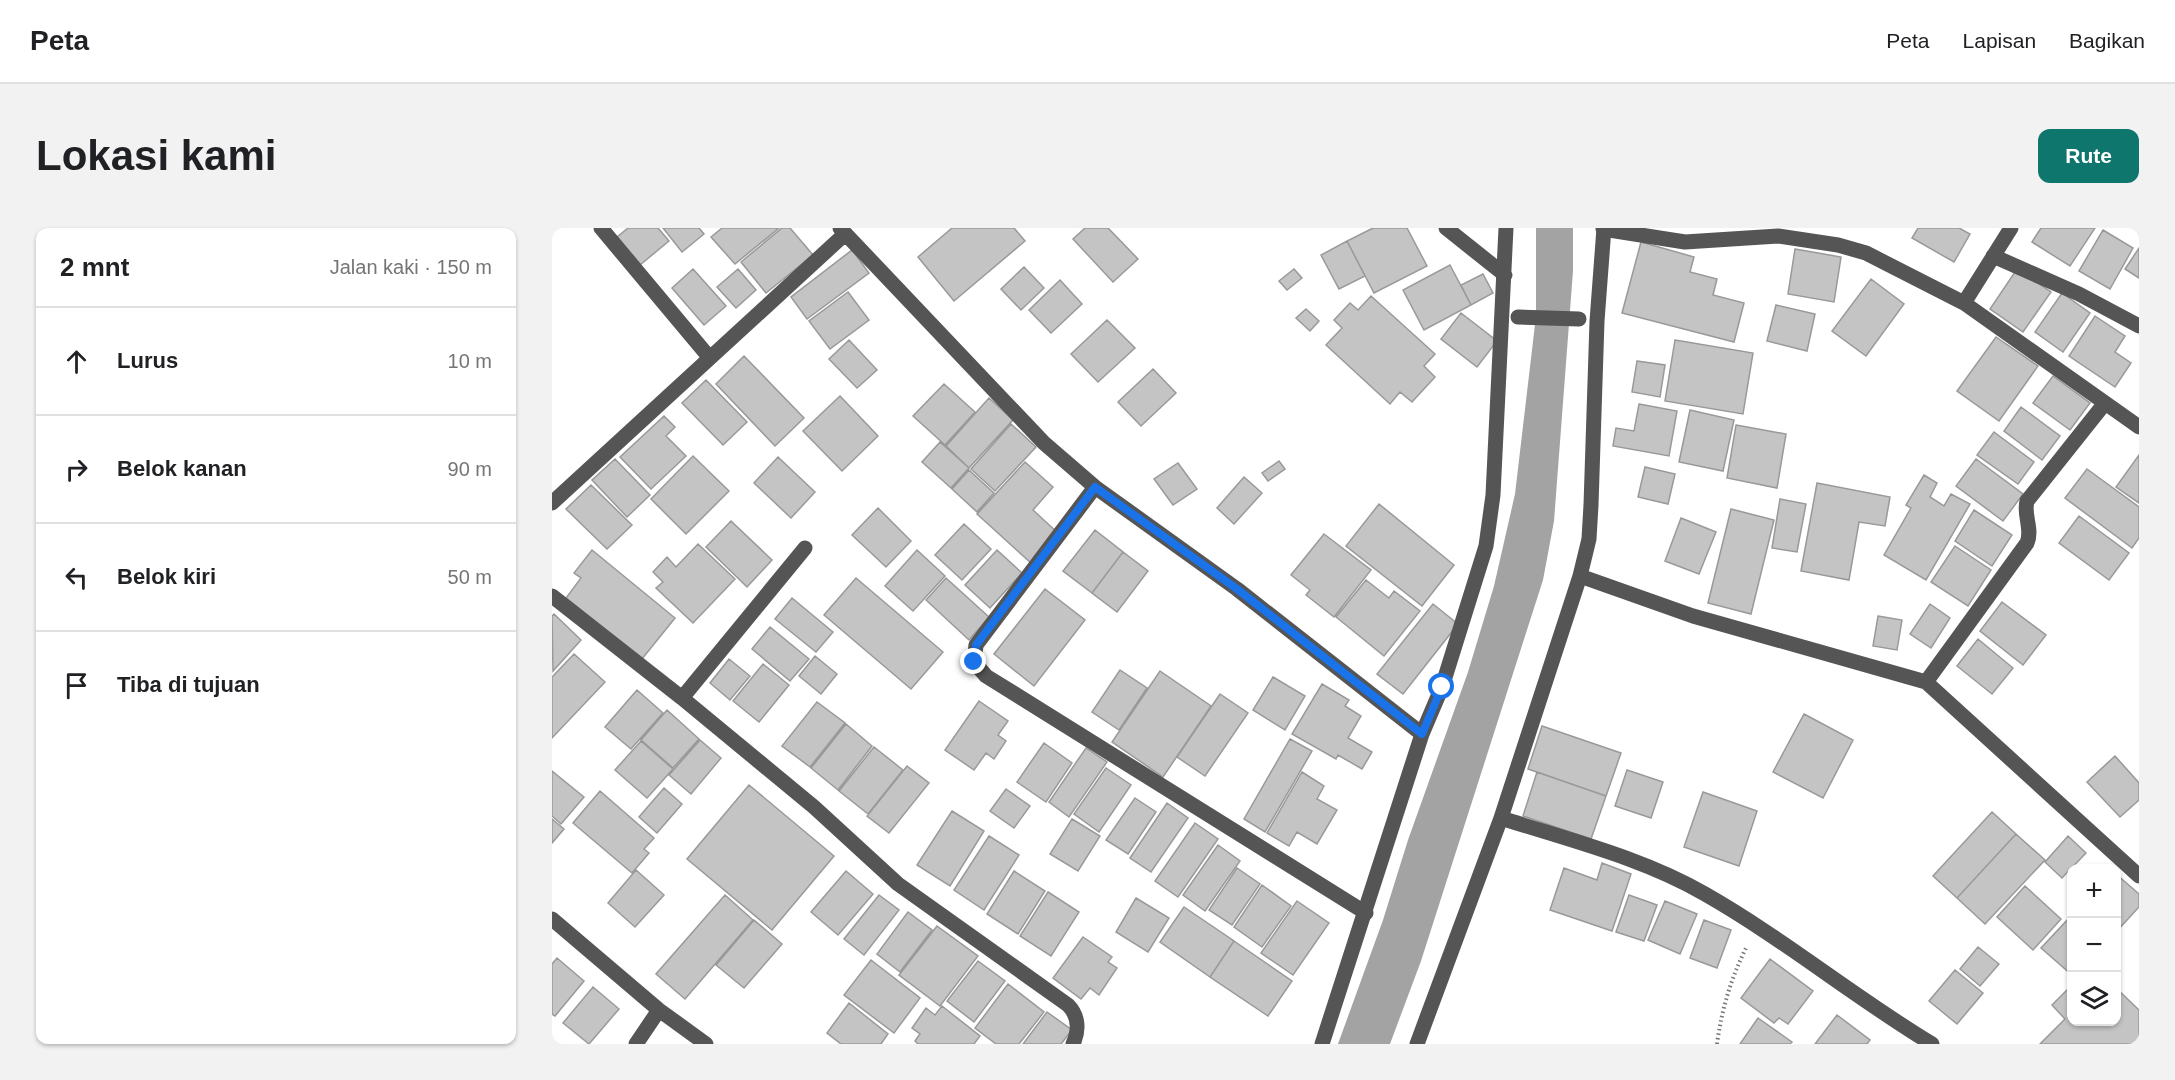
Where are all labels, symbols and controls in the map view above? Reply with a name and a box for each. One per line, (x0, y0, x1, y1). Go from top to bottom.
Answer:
text: Peta (30, 25, 89, 56)
text: Peta (1886, 29, 1930, 52)
text: Lapisan (1963, 29, 2036, 52)
text: Bagikan (2069, 29, 2145, 52)
button: Rute (2038, 129, 2139, 183)
text: Lokasi kami (36, 132, 276, 179)
text: 2 mnt (60, 252, 129, 282)
text: Jalan kaki · 150 m (330, 256, 492, 278)
icon: ahead (60, 345, 93, 378)
text: Lurus (117, 348, 178, 373)
text: 10 m (448, 350, 492, 372)
icon: right (60, 453, 93, 486)
text: Belok kanan (117, 456, 247, 481)
text: 90 m (448, 458, 492, 480)
icon: left (60, 561, 93, 594)
text: Belok kiri (117, 564, 216, 589)
text: 50 m (448, 566, 492, 588)
route end (960, 648, 986, 674)
icon: arrive (60, 669, 93, 702)
text: Tiba di tujuan (117, 672, 260, 697)
route start (1428, 673, 1454, 699)
map controls (2067, 864, 2121, 1026)
button: + (2067, 864, 2121, 918)
button: − (2067, 918, 2121, 972)
button: layers (2067, 972, 2121, 1026)

